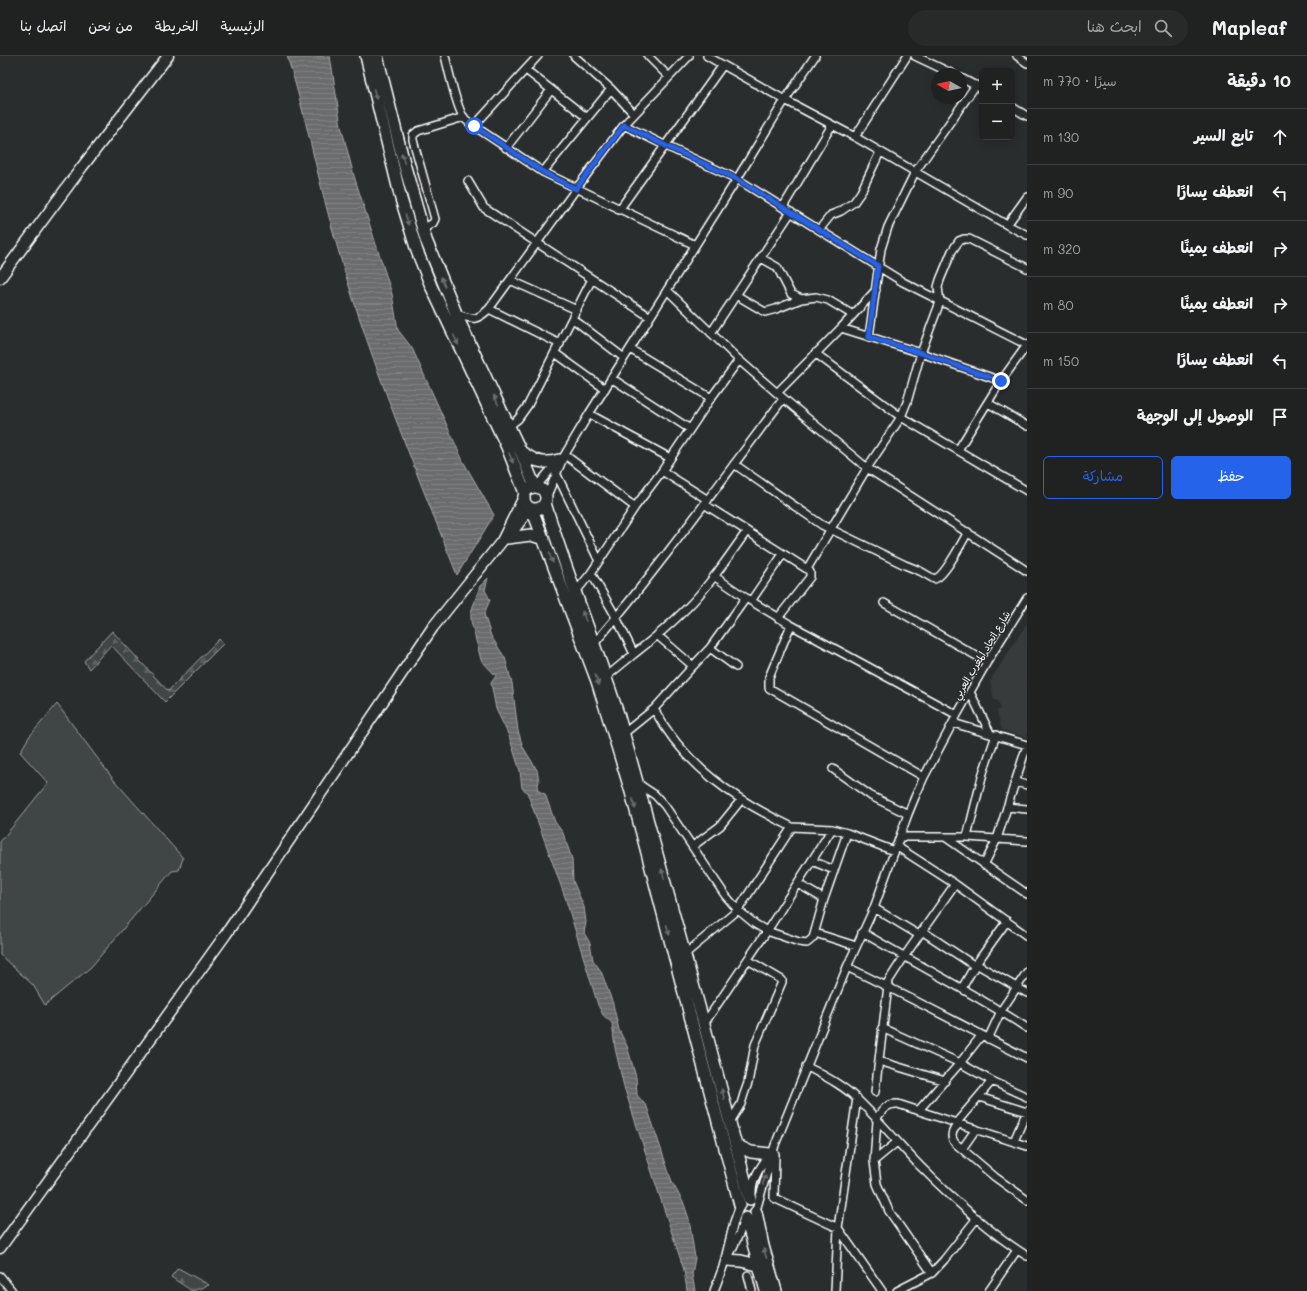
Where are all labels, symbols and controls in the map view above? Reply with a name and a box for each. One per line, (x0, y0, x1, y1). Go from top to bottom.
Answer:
search box (908, 10, 1188, 46)
text: Mapleaf (1212, 15, 1287, 40)
text: اتصل بنا (20, 16, 66, 35)
text: من نحن (88, 16, 133, 35)
text: الخريطة (155, 16, 199, 35)
text: الرئيسية (221, 16, 264, 35)
text: ابحث هنا (1087, 16, 1142, 36)
icon: search (1152, 17, 1174, 39)
north arrow (931, 68, 967, 104)
map controls (979, 68, 1015, 140)
button: + (979, 68, 1015, 104)
text: 10 دقيقة (1227, 69, 1291, 91)
text: سيرًا · 770 m (1043, 72, 1117, 89)
one-way arrow (372, 88, 378, 100)
button: − (979, 104, 1015, 140)
route start (465, 117, 483, 135)
text: تابع السير (1194, 125, 1253, 145)
icon: ahead (1269, 126, 1291, 148)
text: 130 m (1043, 128, 1079, 145)
one-way arrow (399, 152, 405, 165)
text: انعطف يسارًا (1177, 181, 1253, 201)
icon: left (1269, 182, 1291, 204)
text: 90 m (1043, 184, 1073, 201)
one-way arrow (404, 214, 410, 226)
text: انعطف يمينًا (1181, 237, 1253, 257)
icon: right (1269, 238, 1291, 260)
text: 320 m (1043, 240, 1080, 257)
one-way arrow (440, 275, 446, 287)
text: انعطف يمينًا (1181, 293, 1253, 313)
icon: right (1269, 294, 1291, 316)
text: 80 m (1043, 296, 1073, 313)
one-way arrow (453, 334, 459, 346)
text: انعطف يسارًا (1177, 349, 1253, 369)
icon: left (1269, 350, 1291, 372)
text: 150 m (1043, 352, 1079, 369)
route end (992, 372, 1010, 390)
one-way arrow (493, 395, 499, 406)
text: الوصول إلى الوجهة (1137, 405, 1253, 425)
icon: arrive (1269, 406, 1291, 428)
one-way arrow (509, 452, 515, 464)
button: مشاركة (1043, 456, 1163, 499)
button: حفظ (1171, 456, 1291, 499)
one-way arrow (549, 553, 555, 565)
street label: شارع اتحاد المغرب العربي (949, 608, 1016, 704)
one-way arrow (580, 609, 586, 621)
one-way arrow (594, 674, 600, 686)
one-way arrow (631, 799, 637, 811)
one-way arrow (660, 867, 666, 879)
one-way arrow (665, 924, 671, 936)
one-way arrow (720, 1087, 726, 1099)
one-way arrow (762, 1174, 768, 1186)
one-way arrow (762, 1247, 768, 1259)

